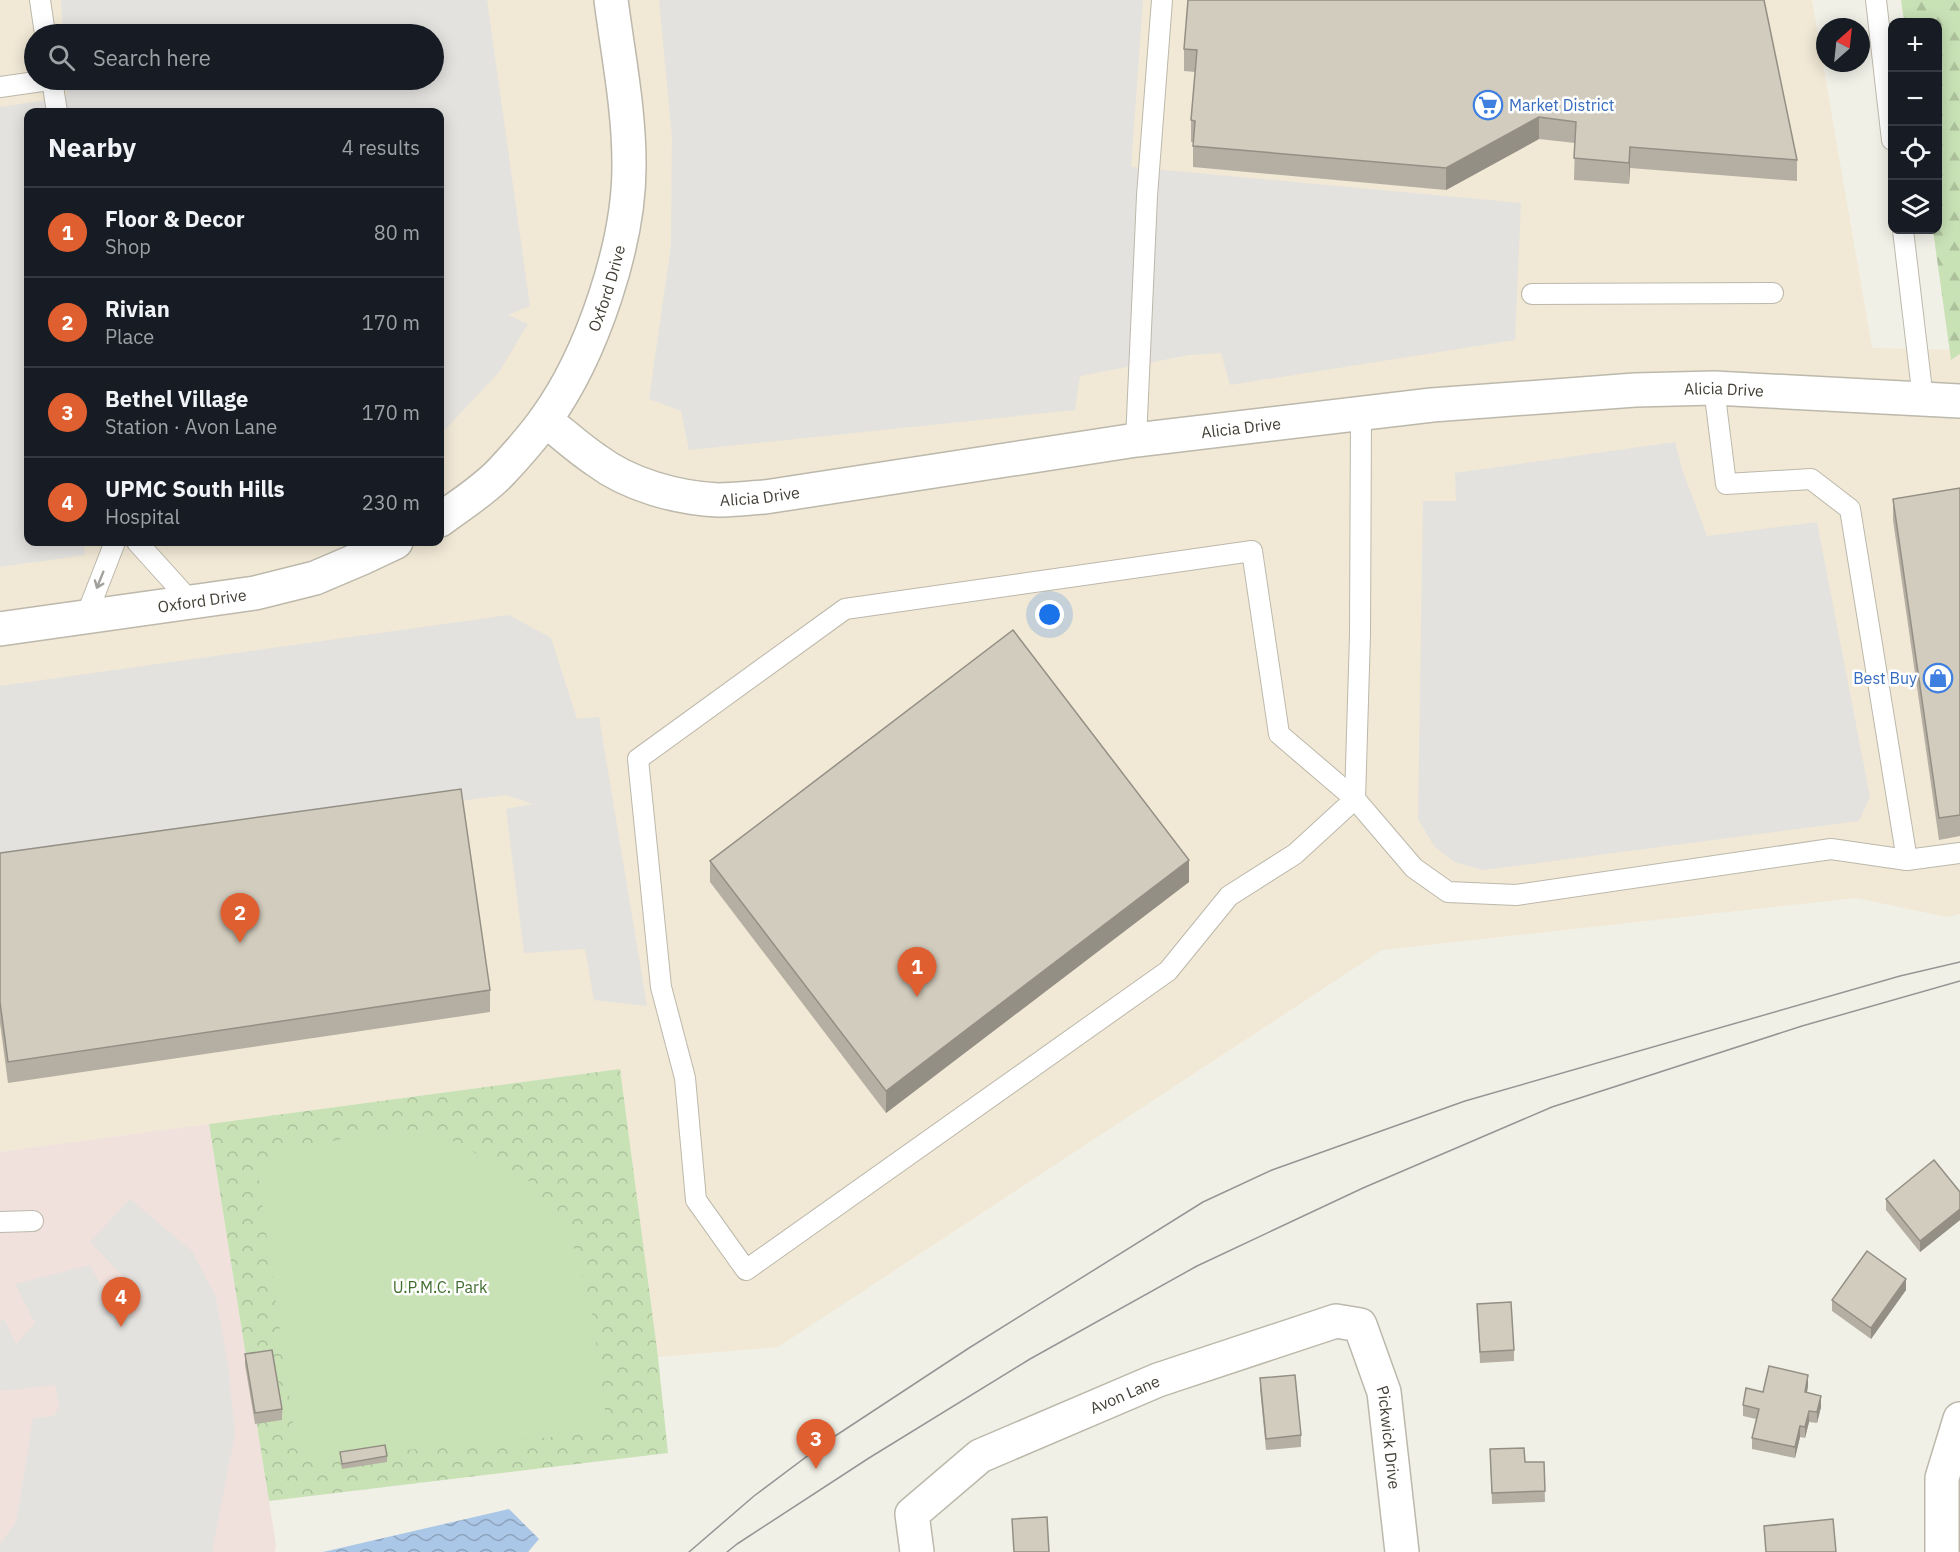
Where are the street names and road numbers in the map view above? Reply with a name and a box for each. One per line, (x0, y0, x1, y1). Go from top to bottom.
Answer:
street label: Oxford Drive (583, 243, 629, 335)
street label: Alicia Drive (1684, 378, 1765, 401)
street label: Alicia Drive (1200, 413, 1282, 442)
street label: Alicia Drive (719, 482, 801, 510)
street label: Oxford Drive (156, 584, 248, 617)
street label: Avon Lane (1087, 1370, 1163, 1418)
street label: Pickwick Drive (1372, 1383, 1405, 1490)

